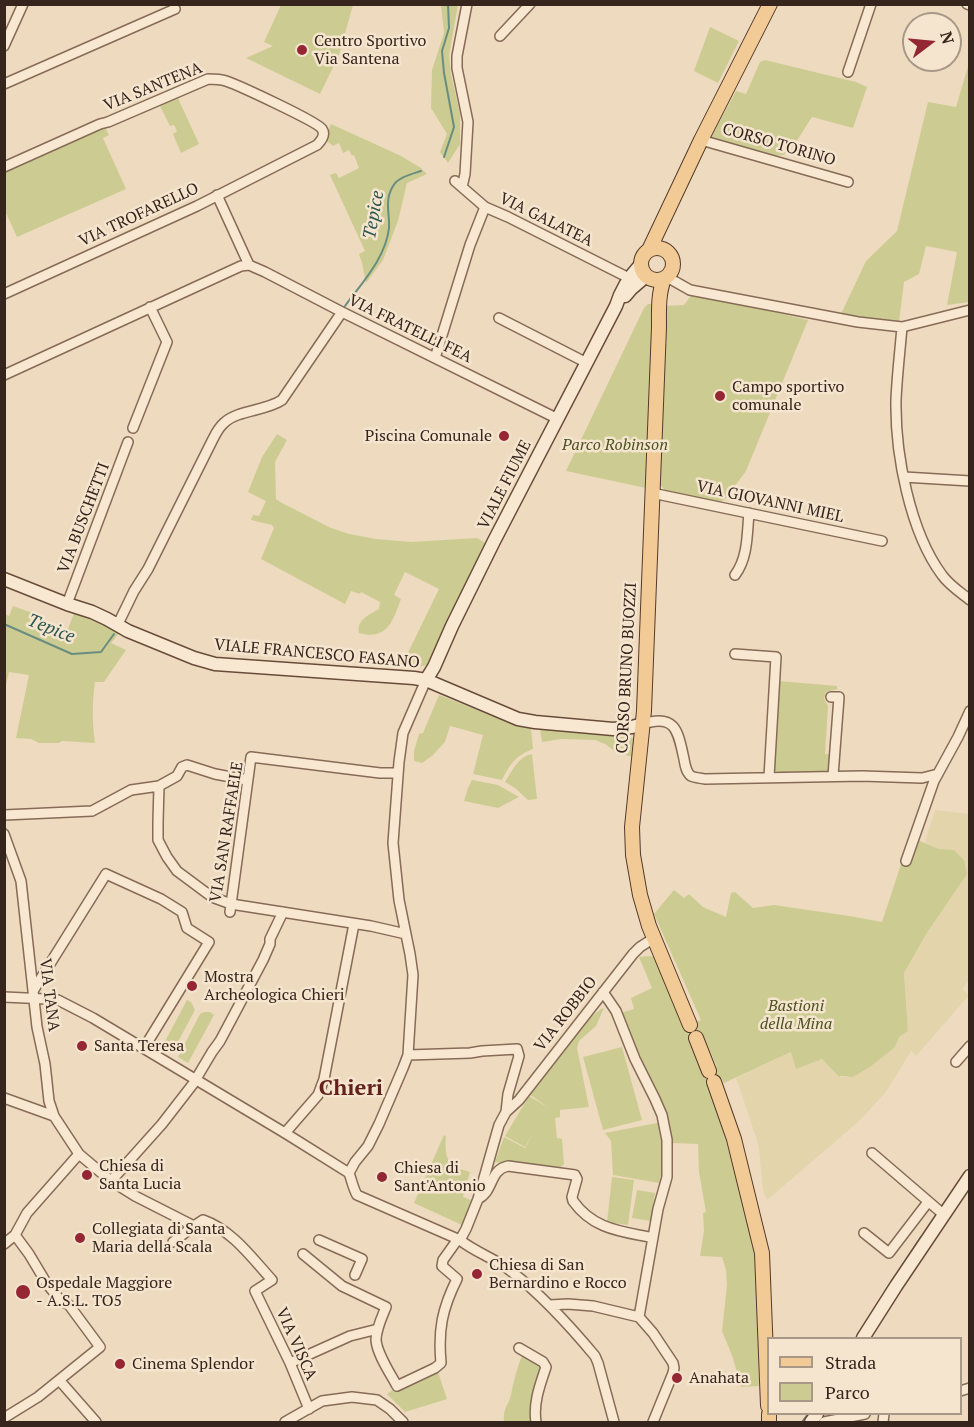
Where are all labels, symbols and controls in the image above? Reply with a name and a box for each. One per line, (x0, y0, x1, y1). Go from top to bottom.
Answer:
north arrow (902, 12, 962, 72)
text: N (935, 29, 960, 46)
place label: Centro Sportivo Via Santena (314, 31, 426, 69)
marker: Centro Sportivo Via Santena (295, 43, 309, 57)
street label: VIA SANTENA (101, 59, 205, 115)
street label: CORSO TORINO (720, 120, 838, 170)
street label: VIA TROFARELLO (76, 179, 202, 251)
water label: Tepice (359, 189, 389, 241)
street label: VIA GALATEA (496, 189, 596, 251)
street label: VIA FRATELLI FEA (345, 291, 475, 367)
place label: Campo sportivo comunale (732, 377, 844, 415)
marker: Campo sportivo comunale (713, 389, 727, 403)
place label: Piscina Comunale (365, 426, 492, 446)
marker: Piscina Comunale (497, 429, 511, 443)
park label: Parco Robinson (562, 435, 668, 455)
street label: VIALE FIUME (474, 437, 536, 533)
street label: VIA BUSCHETTI (54, 460, 114, 576)
street label: VIA GIOVANNI MIEL (695, 477, 845, 527)
street label: CORSO BRUNO BUOZZI (613, 582, 641, 754)
water label: Tepice (24, 610, 78, 648)
street label: VIALE FRANCESCO FASANO (213, 635, 421, 673)
street label: VIA SAN RAFFAELE (206, 760, 248, 904)
street label: VIA TANA (35, 957, 63, 1033)
place label: Mostra Archeologica Chieri (204, 967, 345, 1005)
street label: VIA ROBBIO (531, 973, 601, 1055)
marker: Mostra Archeologica Chieri (185, 979, 199, 993)
park label: Bastioni della Mina (760, 996, 832, 1034)
place label: Santa Teresa (94, 1036, 184, 1056)
marker: Santa Teresa (75, 1039, 89, 1053)
district label: Chieri (319, 1076, 383, 1102)
place label: Chiesa di Santa Lucia (99, 1156, 181, 1194)
place label: Chiesa di Sant'Antonio (394, 1158, 486, 1196)
marker: Chiesa di Santa Lucia (80, 1168, 94, 1182)
marker: Chiesa di Sant'Antonio (375, 1170, 389, 1184)
place label: Collegiata di Santa Maria della Scala (92, 1219, 225, 1257)
marker: Collegiata di Santa Maria della Scala (73, 1231, 87, 1245)
place label: Chiesa di San Bernardino e Rocco (489, 1255, 627, 1293)
marker: Chiesa di San Bernardino e Rocco (470, 1267, 484, 1281)
place label: Ospedale Maggiore - A.S.L. TO5 (36, 1273, 172, 1311)
marker: Ospedale Maggiore - A.S.L. TO5 (14, 1283, 32, 1301)
street label: VIA VISCA (271, 1305, 321, 1383)
legend (767, 1337, 962, 1415)
text: Strada (825, 1350, 876, 1374)
place label: Cinema Splendor (132, 1354, 254, 1374)
marker: Cinema Splendor (113, 1357, 127, 1371)
place label: Anahata (689, 1368, 749, 1388)
marker: Anahata (670, 1371, 684, 1385)
text: Parco (825, 1380, 870, 1404)

